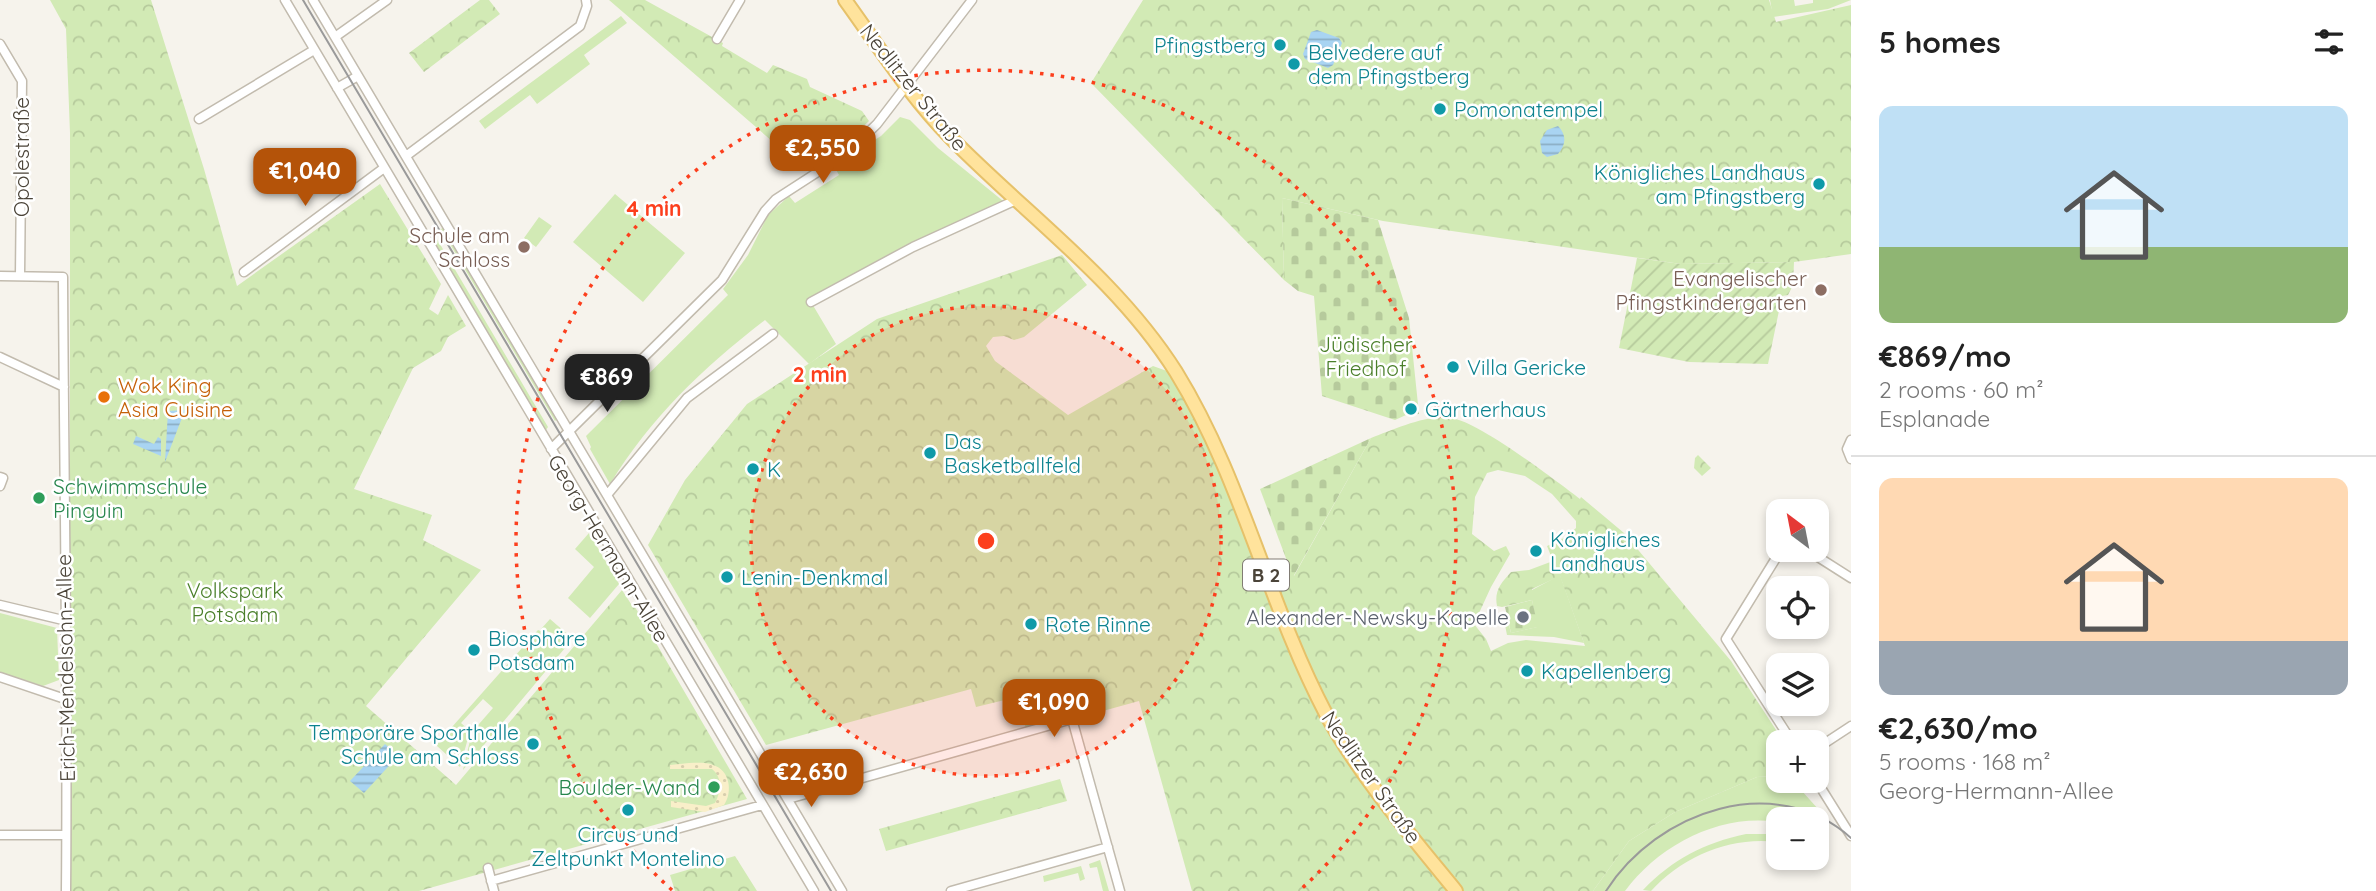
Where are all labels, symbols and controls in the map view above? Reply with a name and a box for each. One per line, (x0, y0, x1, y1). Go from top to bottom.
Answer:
street label: Nedlitzer Straße (855, 18, 973, 156)
text: 5 homes (1879, 23, 2001, 61)
icon: filters (2310, 23, 2348, 61)
place label: Pfingstberg (1154, 32, 1266, 58)
marker: Pfingstberg (1272, 37, 1288, 53)
place label: Belvedere auf dem Pfingstberg (1308, 39, 1470, 89)
marker: Belvedere auf dem Pfingstberg (1286, 56, 1302, 72)
place label: Pomonatempel (1454, 96, 1603, 122)
street label: Opolestraße (8, 97, 34, 217)
marker: Pomonatempel (1432, 101, 1448, 117)
pin: €2,550 (766, 125, 880, 185)
text: €2,550 (786, 133, 860, 162)
pin: €1,040 (248, 148, 362, 208)
icon: home (2051, 152, 2177, 278)
text: €1,040 (269, 156, 341, 185)
place label: Königliches Landhaus am Pfingstberg (1594, 159, 1805, 209)
marker: Königliches Landhaus am Pfingstberg (1811, 176, 1827, 192)
text: 4 min (626, 195, 682, 221)
place label: Schule am Schloss (409, 222, 510, 272)
marker: Schule am Schloss (516, 239, 532, 255)
place label: Evangelischer Pfingstkindergarten (1615, 265, 1807, 315)
marker: Evangelischer Pfingstkindergarten (1813, 282, 1829, 298)
park label: Jüdischer Friedhof (1319, 331, 1413, 381)
text: €869/mo (1879, 337, 2011, 375)
pin: €869 (566, 354, 648, 414)
place label: Villa Gericke (1467, 354, 1586, 380)
marker: Villa Gericke (1445, 359, 1461, 375)
text: 2 min (793, 361, 847, 387)
text: €869 (581, 362, 633, 391)
place label: Wok King Asia Cuisine (118, 372, 233, 422)
text: 2 rooms · 60 m² (1879, 375, 2044, 404)
marker: Wok King Asia Cuisine (96, 389, 112, 405)
place label: Gärtnerhaus (1425, 396, 1546, 422)
marker: Gärtnerhaus (1403, 401, 1419, 417)
text: Esplanade (1879, 404, 1990, 433)
place label: Das Basketballfeld (944, 428, 1081, 478)
marker: Das Basketballfeld (922, 445, 938, 461)
street label: Georg-Hermann-Allee (543, 449, 675, 647)
place label: K (767, 456, 781, 482)
marker: K (745, 461, 761, 477)
place label: Schwimmschule Pinguin (53, 473, 207, 523)
marker: Schwimmschule Pinguin (31, 490, 47, 506)
north arrow (1766, 499, 1829, 562)
map controls (1766, 499, 1829, 870)
icon: home (2051, 524, 2177, 650)
place label: Königliches Landhaus (1550, 526, 1660, 576)
centre of rings (974, 529, 998, 553)
marker: Königliches Landhaus (1528, 543, 1544, 559)
street label: Erich-Mendelsohn-Allee (50, 554, 80, 782)
road number: B 2 (1243, 560, 1289, 590)
place label: Lenin-Denkmal (741, 564, 888, 590)
marker: Lenin-Denkmal (719, 569, 735, 585)
button: locate (1766, 576, 1829, 639)
park label: Volkspark Potsdam (187, 577, 283, 627)
place label: Alexander-Newsky-Kapelle (1246, 604, 1509, 630)
marker: Alexander-Newsky-Kapelle (1515, 609, 1531, 625)
place label: Rote Rinne (1045, 611, 1151, 637)
marker: Rote Rinne (1023, 616, 1039, 632)
place label: Biosphäre Potsdam (488, 625, 586, 675)
marker: Biosphäre Potsdam (466, 642, 482, 658)
button: layers (1766, 653, 1829, 716)
place label: Kapellenberg (1541, 658, 1671, 684)
marker: Kapellenberg (1519, 663, 1535, 679)
pin: €1,090 (997, 680, 1111, 739)
text: €1,090 (1018, 687, 1090, 716)
street label: Nedlitzer Straße (1317, 706, 1427, 848)
text: €2,630/mo (1879, 709, 2038, 747)
place label: Temporäre Sporthalle Schule am Schloss (308, 719, 519, 769)
button: + (1766, 730, 1829, 793)
marker: Temporäre Sporthalle Schule am Schloss (525, 736, 541, 752)
text: 5 rooms · 168 m² (1879, 747, 2051, 776)
pin: €2,630 (754, 750, 868, 809)
text: €2,630 (774, 757, 848, 786)
place label: Boulder-Wand (559, 774, 700, 800)
text: Georg-Hermann-Allee (1879, 776, 2114, 805)
marker: Boulder-Wand (706, 779, 722, 795)
marker: Circus und Zeltpunkt Montelino (620, 802, 636, 818)
button: − (1766, 807, 1829, 870)
place label: Circus und Zeltpunkt Montelino (531, 821, 725, 871)

